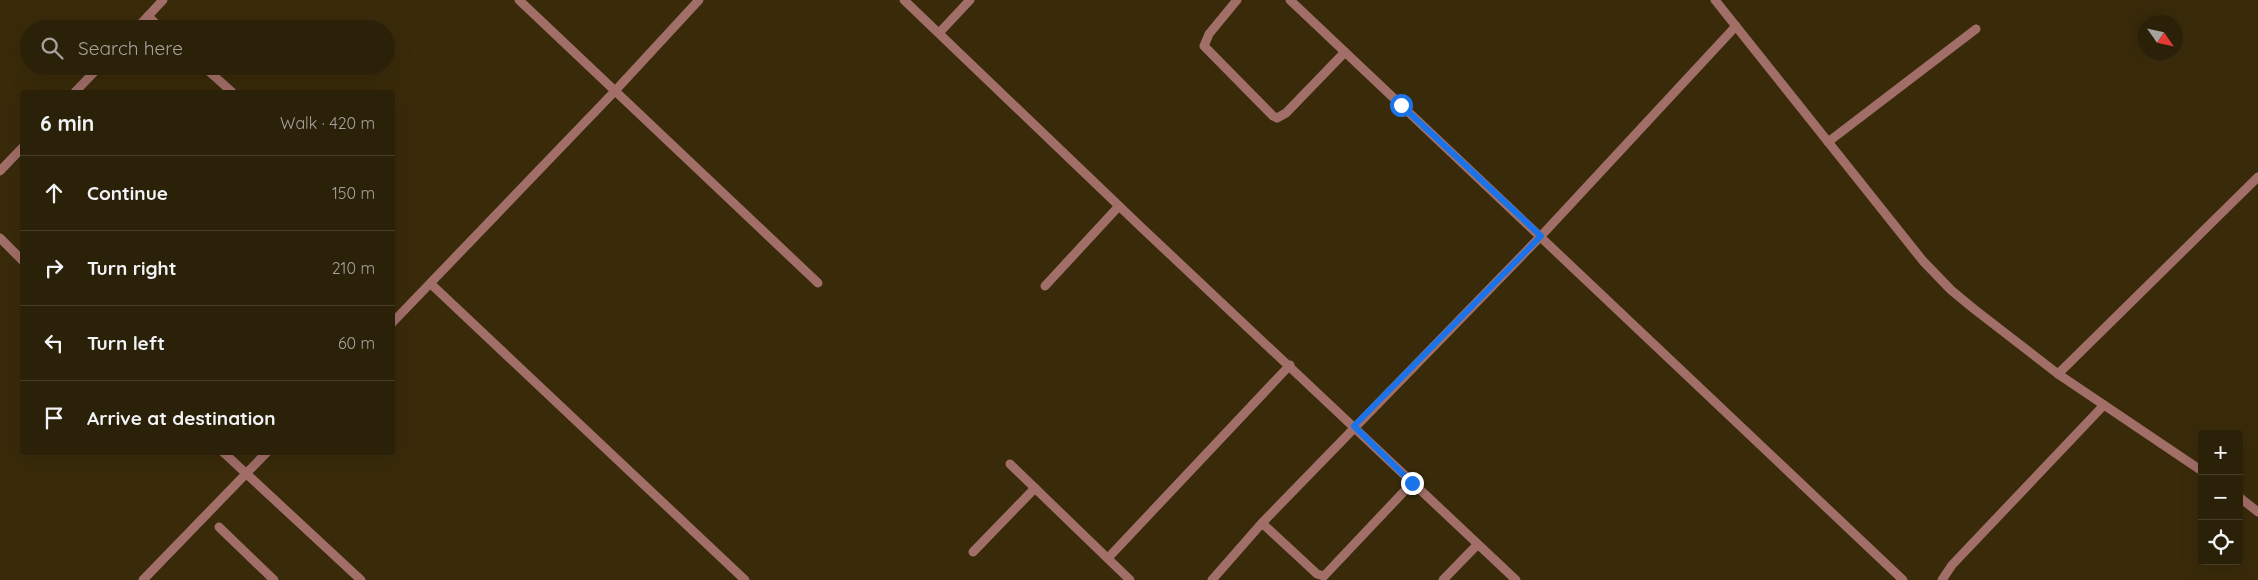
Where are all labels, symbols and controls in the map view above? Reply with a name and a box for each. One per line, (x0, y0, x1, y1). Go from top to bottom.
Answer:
north arrow (2138, 15, 2183, 60)
search box (20, 20, 395, 75)
icon: search (38, 34, 66, 62)
text: Search here (78, 36, 183, 60)
route start (1390, 94, 1413, 117)
text: 6 min (40, 110, 94, 136)
text: Walk · 420 m (280, 113, 375, 133)
icon: ahead (40, 179, 68, 207)
text: Continue (87, 181, 168, 205)
text: 150 m (332, 183, 375, 203)
icon: right (40, 254, 68, 282)
text: Turn right (87, 256, 176, 280)
text: 210 m (332, 258, 375, 278)
icon: left (40, 329, 68, 357)
text: Turn left (87, 331, 165, 355)
text: 60 m (338, 333, 375, 353)
icon: arrive (40, 404, 68, 432)
text: Arrive at destination (87, 406, 276, 430)
map controls (2198, 430, 2243, 565)
button: + (2198, 430, 2243, 475)
route end (1401, 472, 1424, 495)
button: − (2198, 475, 2243, 520)
button: locate (2198, 520, 2243, 565)

